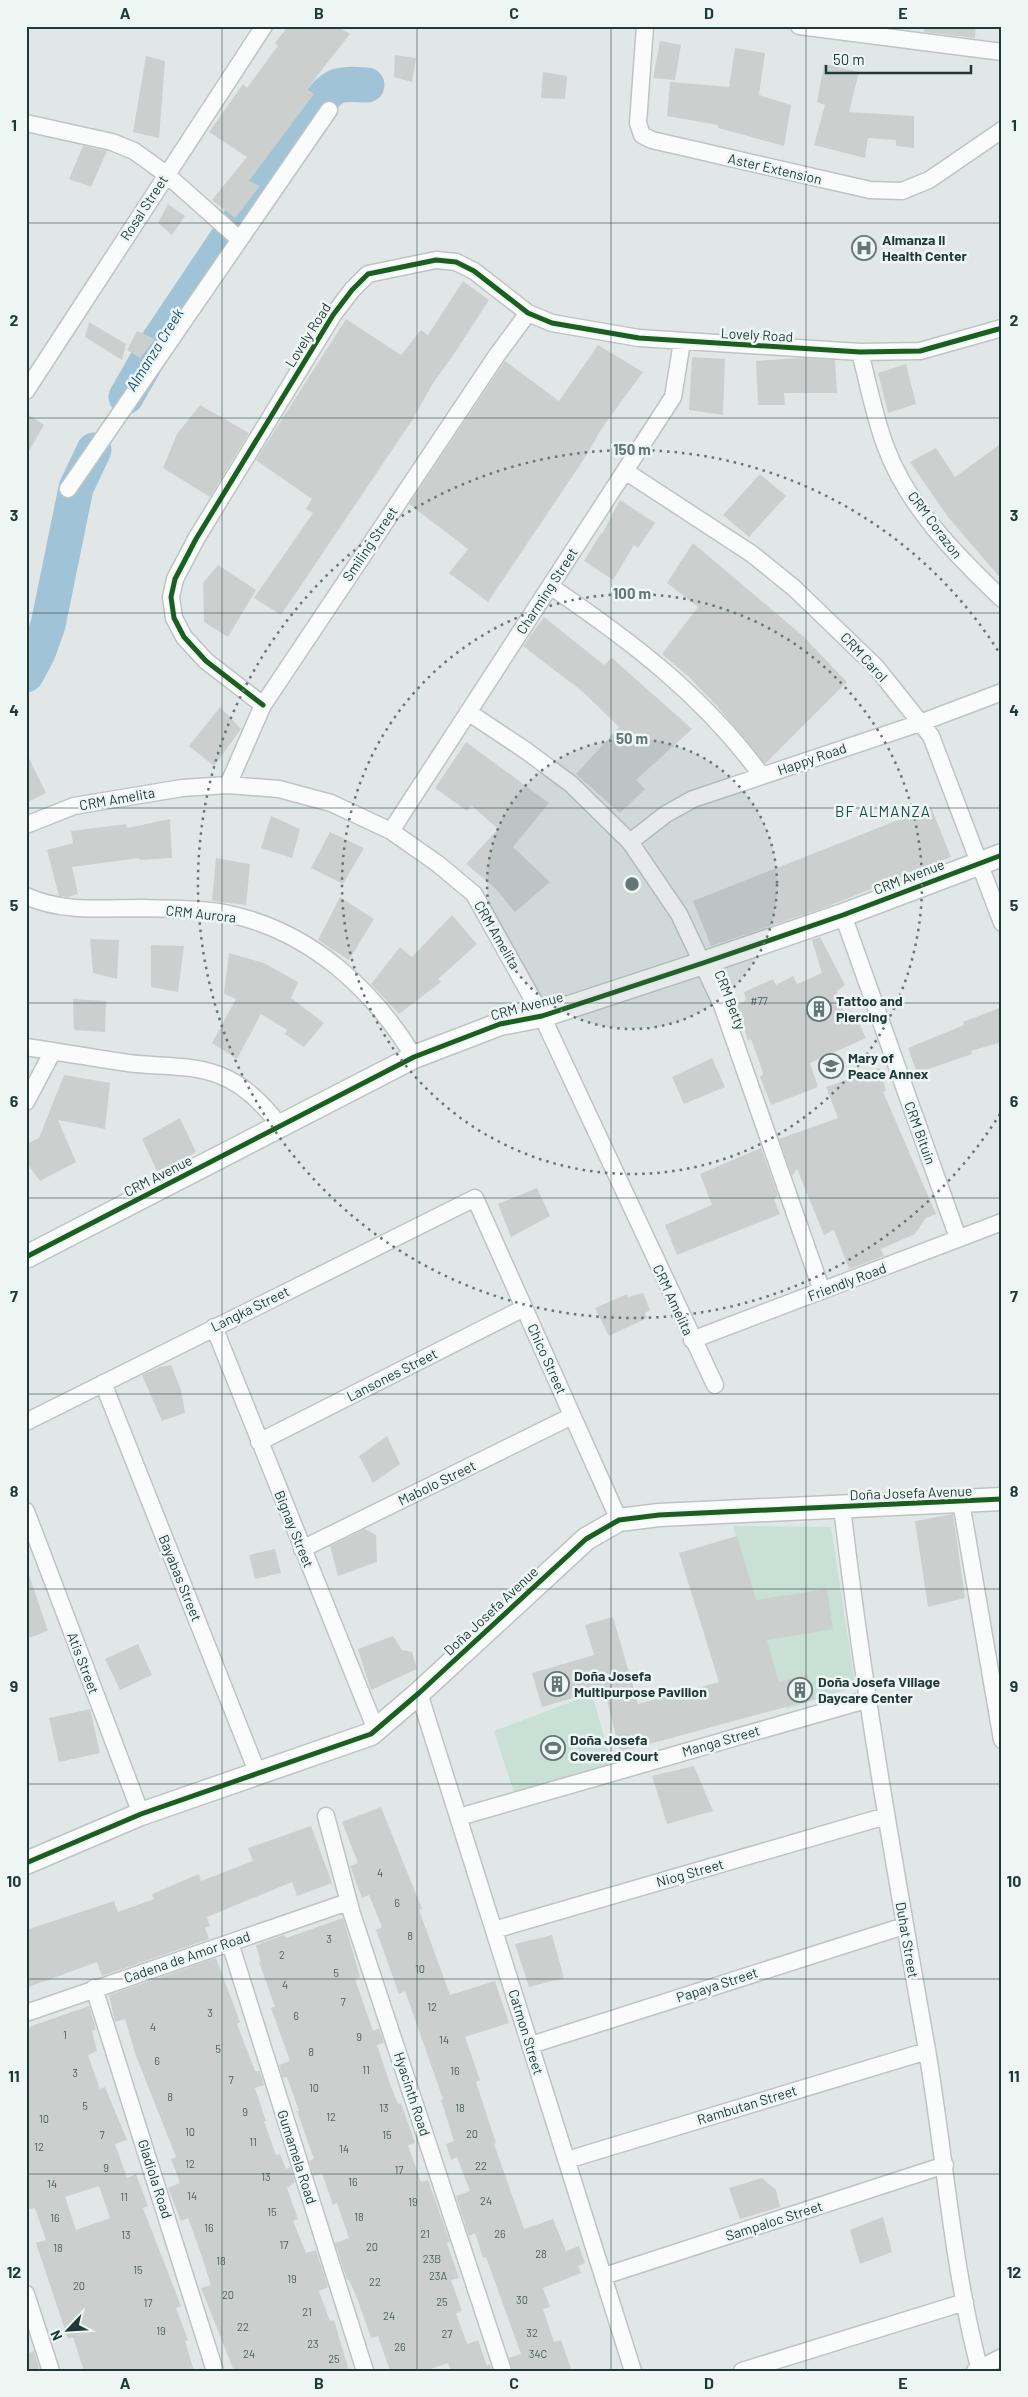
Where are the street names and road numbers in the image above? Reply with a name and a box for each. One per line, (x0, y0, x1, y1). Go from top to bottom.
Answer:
street label: Aster Extension (726, 149, 824, 188)
street label: Rosal Street (116, 172, 171, 244)
street label: Lovely Road (281, 299, 334, 370)
street label: Lovely Road (720, 324, 794, 345)
street label: CRM Corazon (905, 488, 966, 562)
street label: Smiling Street (338, 503, 401, 584)
street label: Charming Street (512, 544, 581, 637)
street label: CRM Carol (837, 628, 891, 685)
street label: Happy Road (775, 739, 849, 778)
street label: CRM Amelita (78, 784, 156, 814)
street label: CRM Avenue (871, 855, 947, 898)
street label: CRM Amelita (471, 897, 524, 972)
street label: CRM Aurora (165, 901, 237, 926)
street label: CRM Betty (711, 968, 750, 1033)
street label: CRM Avenue (489, 988, 565, 1023)
street label: CRM Bituin (901, 1099, 940, 1167)
street label: CRM Avenue (121, 1151, 195, 1200)
street label: Friendly Road (805, 1259, 888, 1304)
street label: CRM Amelita (650, 1262, 697, 1338)
street label: Langka Street (208, 1282, 292, 1335)
street label: Chico Street (524, 1321, 571, 1397)
street label: Lansones Street (344, 1344, 440, 1405)
street label: Mabolo Street (395, 1456, 478, 1509)
street label: Doña Josefa Avenue (849, 1482, 973, 1503)
street label: Bignay Street (271, 1488, 318, 1570)
street label: Bayabas Street (155, 1532, 206, 1624)
street label: Doña Josefa Avenue (440, 1563, 541, 1659)
street label: Atis Street (64, 1630, 103, 1696)
street label: Manga Street (680, 1721, 762, 1760)
street label: Niog Street (654, 1855, 725, 1890)
street label: Duhat Street (892, 1901, 923, 1979)
street label: Cadena de Amor Road (121, 1927, 252, 1986)
street label: Papaya Street (674, 1963, 760, 2006)
street label: Catmon Street (505, 1987, 548, 2077)
street label: Hyacinth Road (391, 2050, 434, 2138)
street label: Rambutan Street (695, 2081, 799, 2128)
street label: Gumamela Road (274, 2108, 321, 2206)
street label: Gladiola Road (135, 2137, 176, 2220)
street label: Sampaloc Street (723, 2197, 824, 2244)

